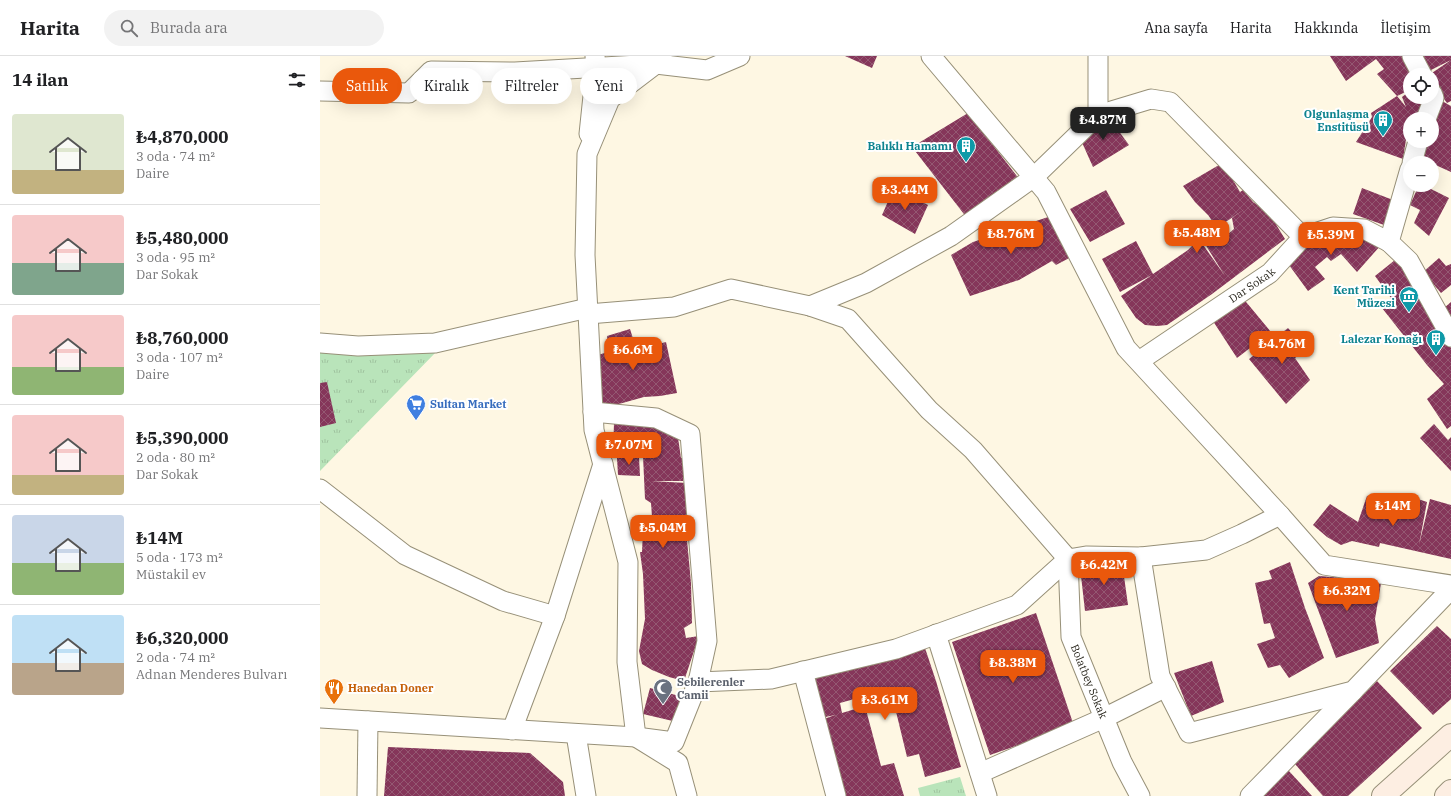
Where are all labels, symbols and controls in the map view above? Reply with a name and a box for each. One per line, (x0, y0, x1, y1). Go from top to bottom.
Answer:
search box (104, 10, 384, 46)
text: Harita (20, 16, 80, 40)
icon: search (118, 17, 140, 39)
text: Burada ara (150, 18, 228, 37)
text: Ana sayfa (1144, 19, 1208, 37)
text: Harita (1230, 19, 1272, 37)
text: Hakkında (1294, 19, 1359, 37)
text: İletişim (1381, 19, 1431, 37)
chip: Satılık (332, 68, 402, 104)
chip: Kiralık (410, 68, 483, 104)
chip: Filtreler (491, 68, 572, 104)
chip: Yeni (580, 68, 637, 104)
map controls (1403, 68, 1439, 192)
button: locate (1403, 68, 1439, 104)
text: 14 ilan (12, 69, 69, 91)
icon: filters (286, 69, 308, 91)
pin: ₺4.87M (1070, 107, 1136, 141)
place label: Olgunlaşma Enstitüsü (1304, 107, 1369, 134)
building icon: Olgunlaşma Enstitüsü (1372, 109, 1394, 137)
text: ₺4.87M (1079, 111, 1127, 128)
button: + (1403, 112, 1439, 148)
text: ₺4,870,000 (136, 126, 228, 148)
icon: home (44, 130, 92, 178)
building icon: Balıklı Hamamı (955, 135, 977, 163)
place label: Balıklı Hamamı (867, 139, 952, 153)
text: 3 oda · 74 m² (136, 148, 215, 165)
button: − (1403, 156, 1439, 192)
text: Daire (136, 165, 169, 182)
pin: ₺3.44M (872, 177, 938, 211)
text: ₺3.44M (881, 181, 929, 198)
pin: ₺5.48M (1164, 220, 1230, 254)
pin: ₺8.76M (978, 221, 1044, 255)
pin: ₺5.39M (1298, 222, 1364, 256)
text: ₺5.48M (1173, 224, 1221, 241)
text: ₺8.76M (987, 225, 1035, 242)
text: ₺5.39M (1307, 226, 1355, 243)
text: ₺5,480,000 (136, 227, 228, 249)
icon: home (44, 231, 92, 279)
text: 3 oda · 95 m² (136, 249, 215, 266)
street label: Dar Sokak (1226, 264, 1279, 306)
text: Dar Sokak (136, 266, 198, 283)
place label: Kent Tarihi Müzesi (1333, 283, 1395, 310)
museum icon: Kent Tarihi Müzesi (1398, 285, 1420, 313)
text: ₺8,760,000 (136, 327, 228, 349)
building icon: Lalezar Konağı (1425, 328, 1447, 356)
icon: home (44, 331, 92, 379)
pin: ₺4.76M (1249, 331, 1315, 365)
place label: Lalezar Konağı (1341, 332, 1422, 346)
text: ₺4.76M (1258, 335, 1306, 352)
pin: ₺6.6M (605, 337, 661, 371)
text: ₺6.6M (613, 341, 653, 358)
text: 3 oda · 107 m² (136, 349, 223, 366)
text: Daire (136, 366, 169, 383)
supermarket icon: Sultan Market (405, 393, 427, 421)
place label: Sultan Market (430, 397, 506, 411)
text: ₺5,390,000 (136, 427, 228, 449)
icon: home (44, 431, 92, 479)
pin: ₺7.07M (596, 432, 662, 466)
text: ₺7.07M (605, 436, 653, 453)
text: 2 oda · 80 m² (136, 449, 215, 466)
text: Dar Sokak (136, 466, 198, 483)
pin: ₺14M (1369, 493, 1417, 527)
text: ₺14M (1375, 497, 1411, 514)
pin: ₺5.04M (630, 515, 696, 549)
text: ₺5.04M (639, 519, 687, 536)
text: ₺14M (136, 527, 183, 549)
icon: home (44, 531, 92, 579)
text: 5 oda · 173 m² (136, 549, 223, 566)
pin: ₺6.42M (1071, 552, 1137, 586)
text: ₺6.42M (1080, 556, 1128, 573)
text: Müstakil ev (136, 566, 206, 583)
pin: ₺6.32M (1314, 578, 1380, 612)
text: ₺6.32M (1323, 582, 1371, 599)
text: ₺6,320,000 (136, 627, 228, 649)
icon: home (44, 631, 92, 679)
street label: Bolatbey Sokak (1068, 642, 1111, 721)
text: 2 oda · 74 m² (136, 649, 215, 666)
pin: ₺8.38M (980, 650, 1046, 684)
text: ₺8.38M (989, 654, 1037, 671)
text: Adnan Menderes Bulvarı (136, 666, 287, 683)
place label: Sebilerenler Camii (677, 675, 745, 702)
restaurant icon: Hanedan Doner (323, 677, 345, 705)
mosque icon: Sebilerenler Camii (652, 677, 674, 705)
place label: Hanedan Doner (348, 681, 434, 695)
pin: ₺3.61M (852, 687, 918, 721)
text: ₺3.61M (861, 691, 909, 708)

